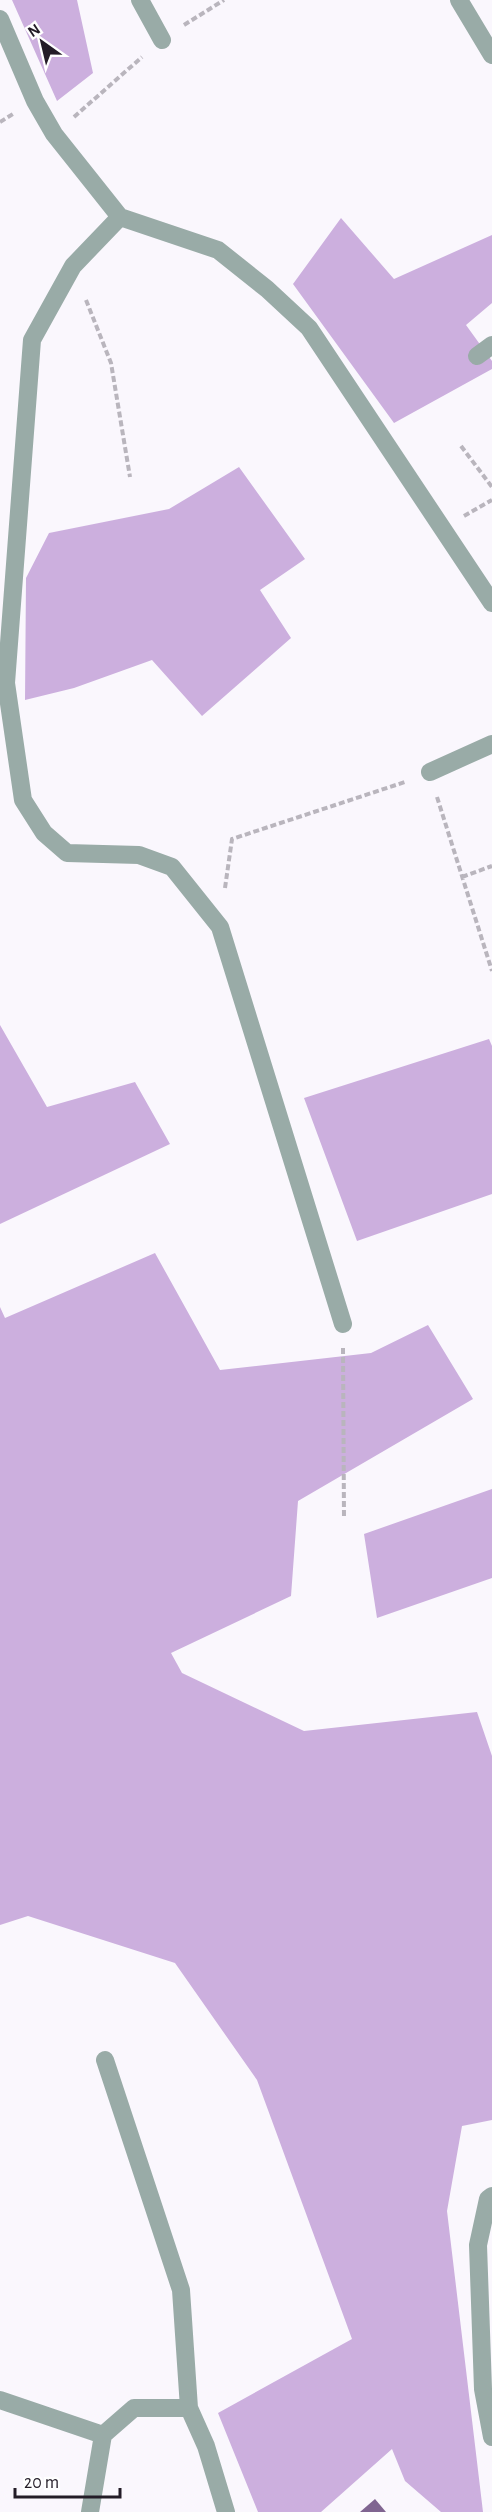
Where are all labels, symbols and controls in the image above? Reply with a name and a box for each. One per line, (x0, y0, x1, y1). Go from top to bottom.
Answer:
north arrow (12, 12, 72, 72)
text: N (25, 21, 43, 40)
scale bar (15, 2461, 120, 2499)
text: 20 m (24, 2474, 59, 2492)

